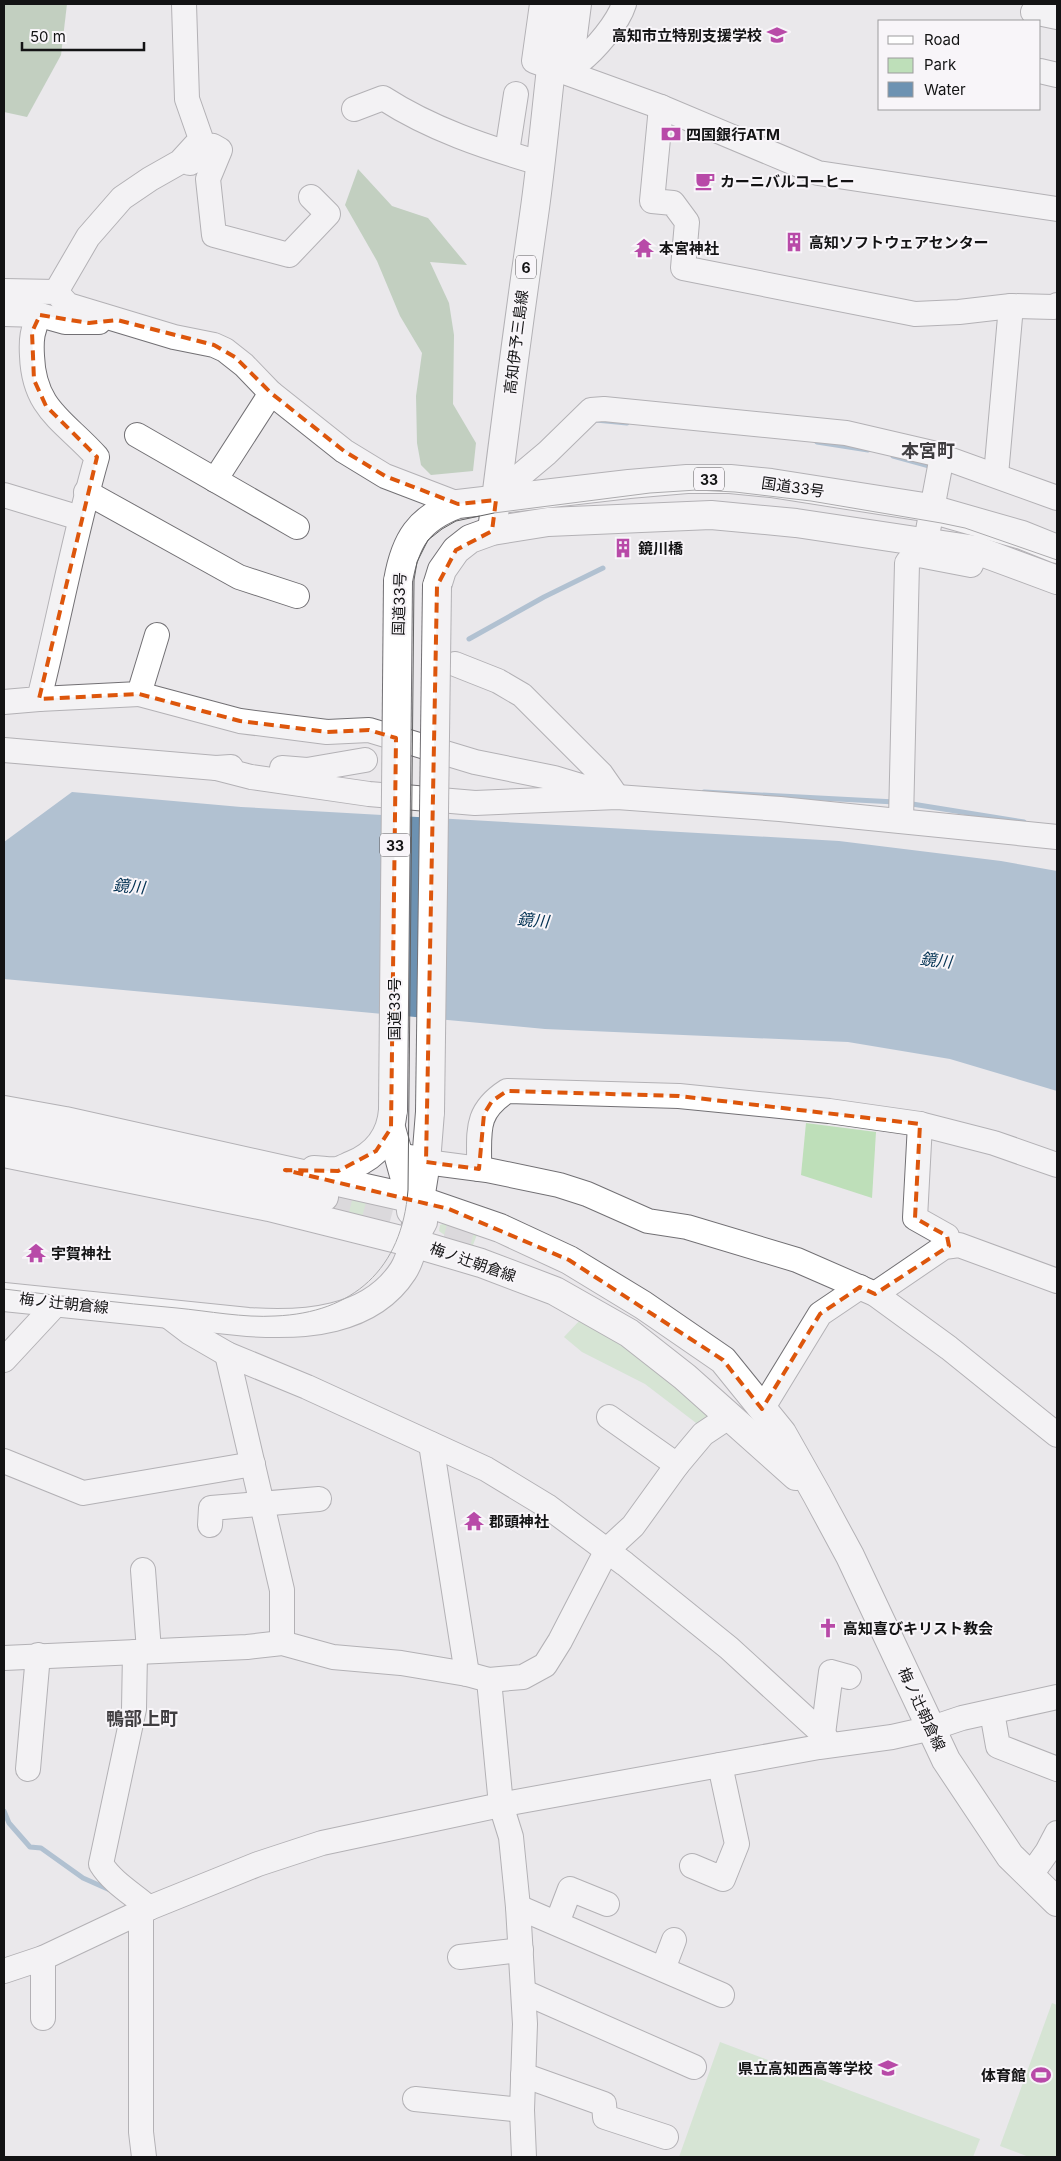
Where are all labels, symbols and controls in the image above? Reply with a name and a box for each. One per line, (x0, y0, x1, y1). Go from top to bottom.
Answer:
scale bar (22, 20, 145, 52)
legend (878, 20, 1041, 110)
school or university icon: 高知市立特別支援学校 (766, 24, 788, 46)
place label: 高知市立特別支援学校 (612, 26, 762, 45)
text: 50 m (30, 27, 66, 46)
text: Road (924, 30, 960, 49)
text: Park (924, 55, 957, 74)
text: Water (924, 80, 966, 99)
bank icon: 四国銀行ATM (660, 123, 682, 145)
place label: 四国銀行ATM (686, 125, 780, 144)
cafe icon: カーニバルコーヒー (694, 170, 716, 192)
place label: カーニバルコーヒー (720, 172, 855, 191)
building icon: 高知ソフトウェアセンター (783, 231, 805, 253)
place label: 高知ソフトウェアセンター (809, 233, 989, 252)
temple icon: 本宮神社 (633, 237, 655, 259)
place label: 本宮神社 (659, 239, 719, 258)
road number: 6 (516, 256, 536, 278)
street label: 高知伊予三島線 (500, 289, 532, 395)
district label: 本宮町 (901, 440, 955, 461)
road number: 33 (694, 468, 724, 490)
street label: 国道33号 (760, 473, 826, 501)
building icon: 鏡川橋 (612, 537, 634, 559)
place label: 鏡川橋 (638, 539, 684, 558)
street label: 国道33号 (388, 572, 410, 636)
road number: 33 (380, 834, 410, 856)
water label: 鏡川 (112, 875, 148, 898)
water label: 鏡川 (516, 909, 552, 932)
water label: 鏡川 (919, 948, 955, 972)
street label: 国道33号 (385, 977, 404, 1041)
street label: 梅ノ辻朝倉線 (427, 1238, 519, 1286)
temple icon: 宇賀神社 (25, 1242, 47, 1264)
place label: 宇賀神社 (51, 1244, 111, 1263)
street label: 梅ノ辻朝倉線 (18, 1289, 110, 1317)
temple icon: 郡頭神社 (463, 1510, 485, 1532)
place label: 郡頭神社 (489, 1512, 549, 1531)
church icon: 高知喜びキリスト教会 (817, 1617, 839, 1639)
place label: 高知喜びキリスト教会 (843, 1619, 993, 1638)
street label: 梅ノ辻朝倉線 (894, 1664, 950, 1754)
district label: 鴨部上町 (106, 1708, 178, 1729)
school or university icon: 県立高知西高等学校 (877, 2057, 899, 2079)
place label: 県立高知西高等学校 (738, 2059, 873, 2078)
sports icon: 体育館 (1030, 2064, 1052, 2086)
place label: 体育館 (981, 2066, 1026, 2085)

